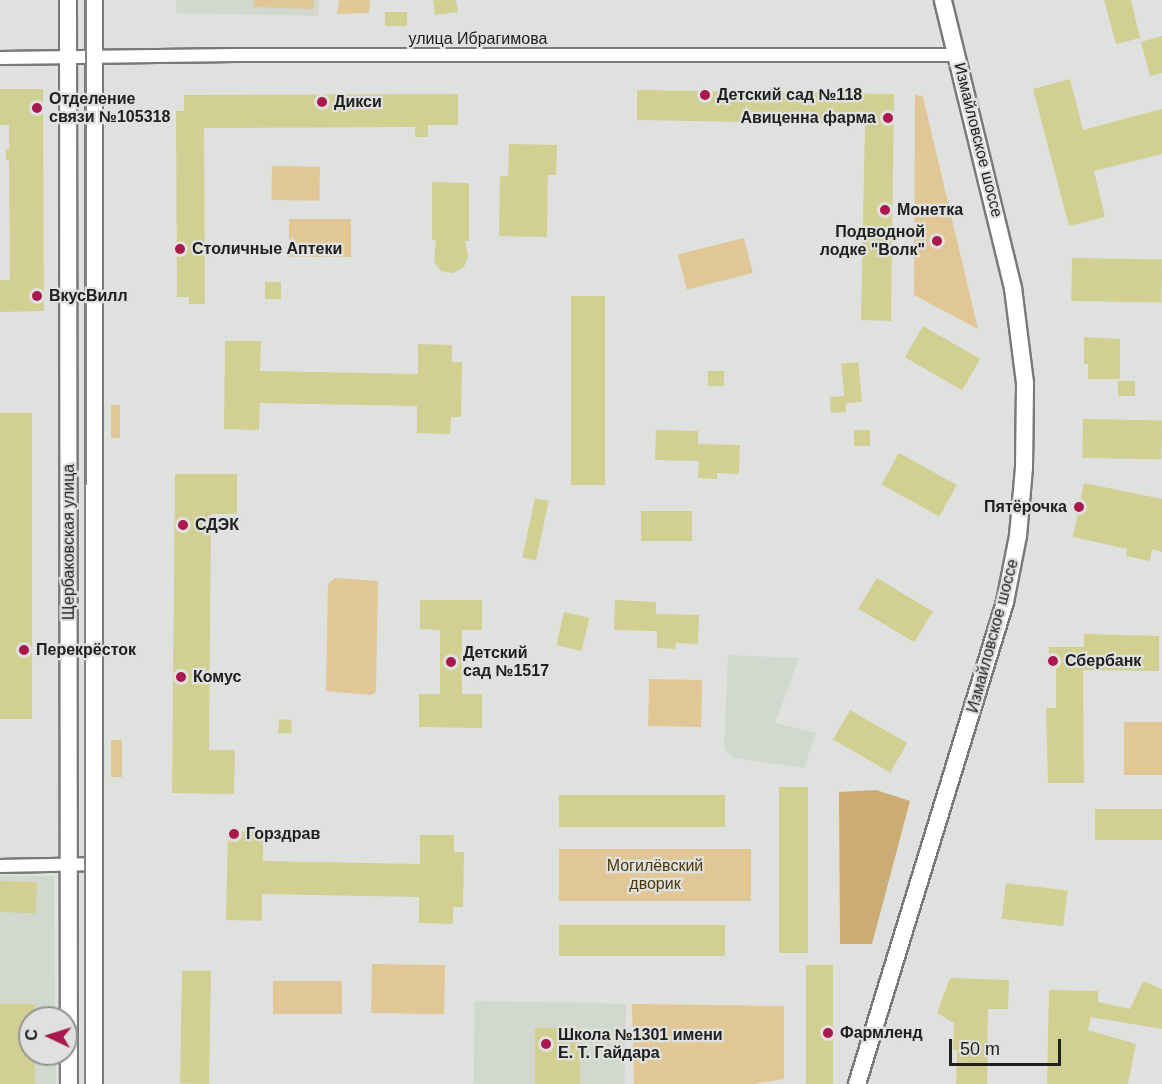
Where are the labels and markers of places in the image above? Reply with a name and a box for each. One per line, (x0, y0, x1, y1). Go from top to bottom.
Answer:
place label: Детский сад №118 (717, 85, 862, 105)
marker: Детский сад №118 (698, 88, 712, 102)
place label: Отделение связи №105318 (49, 89, 170, 127)
place label: Дикси (334, 92, 382, 112)
marker: Дикси (315, 95, 329, 109)
marker: Отделение связи №105318 (30, 101, 44, 115)
place label: Авиценна фарма (740, 108, 876, 128)
marker: Авиценна фарма (881, 111, 895, 125)
place label: Монетка (897, 200, 963, 220)
marker: Монетка (878, 203, 892, 217)
place label: Подводной лодке "Волк" (820, 222, 925, 260)
marker: Подводной лодке "Волк" (930, 234, 944, 248)
place label: Столичные Аптеки (192, 239, 342, 259)
marker: Столичные Аптеки (173, 242, 187, 256)
place label: ВкусВилл (49, 286, 128, 306)
marker: ВкусВилл (30, 289, 44, 303)
place label: Пятёрочка (984, 497, 1067, 517)
marker: Пятёрочка (1072, 500, 1086, 514)
place label: СДЭК (195, 515, 239, 535)
marker: СДЭК (176, 518, 190, 532)
place label: Перекрёсток (36, 640, 136, 660)
marker: Перекрёсток (17, 643, 31, 657)
place label: Детский сад №1517 (463, 643, 549, 681)
place label: Сбербанк (1065, 651, 1141, 671)
marker: Сбербанк (1046, 654, 1060, 668)
marker: Детский сад №1517 (444, 655, 458, 669)
place label: Комус (193, 667, 241, 687)
marker: Комус (174, 670, 188, 684)
place label: Горздрав (246, 824, 320, 844)
marker: Горздрав (227, 827, 241, 841)
place label: Фармленд (840, 1023, 923, 1043)
place label: Школа №1301 имени Е. Т. Гайдара (558, 1025, 723, 1063)
marker: Фармленд (821, 1026, 835, 1040)
marker: Школа №1301 имени Е. Т. Гайдара (539, 1037, 553, 1051)

